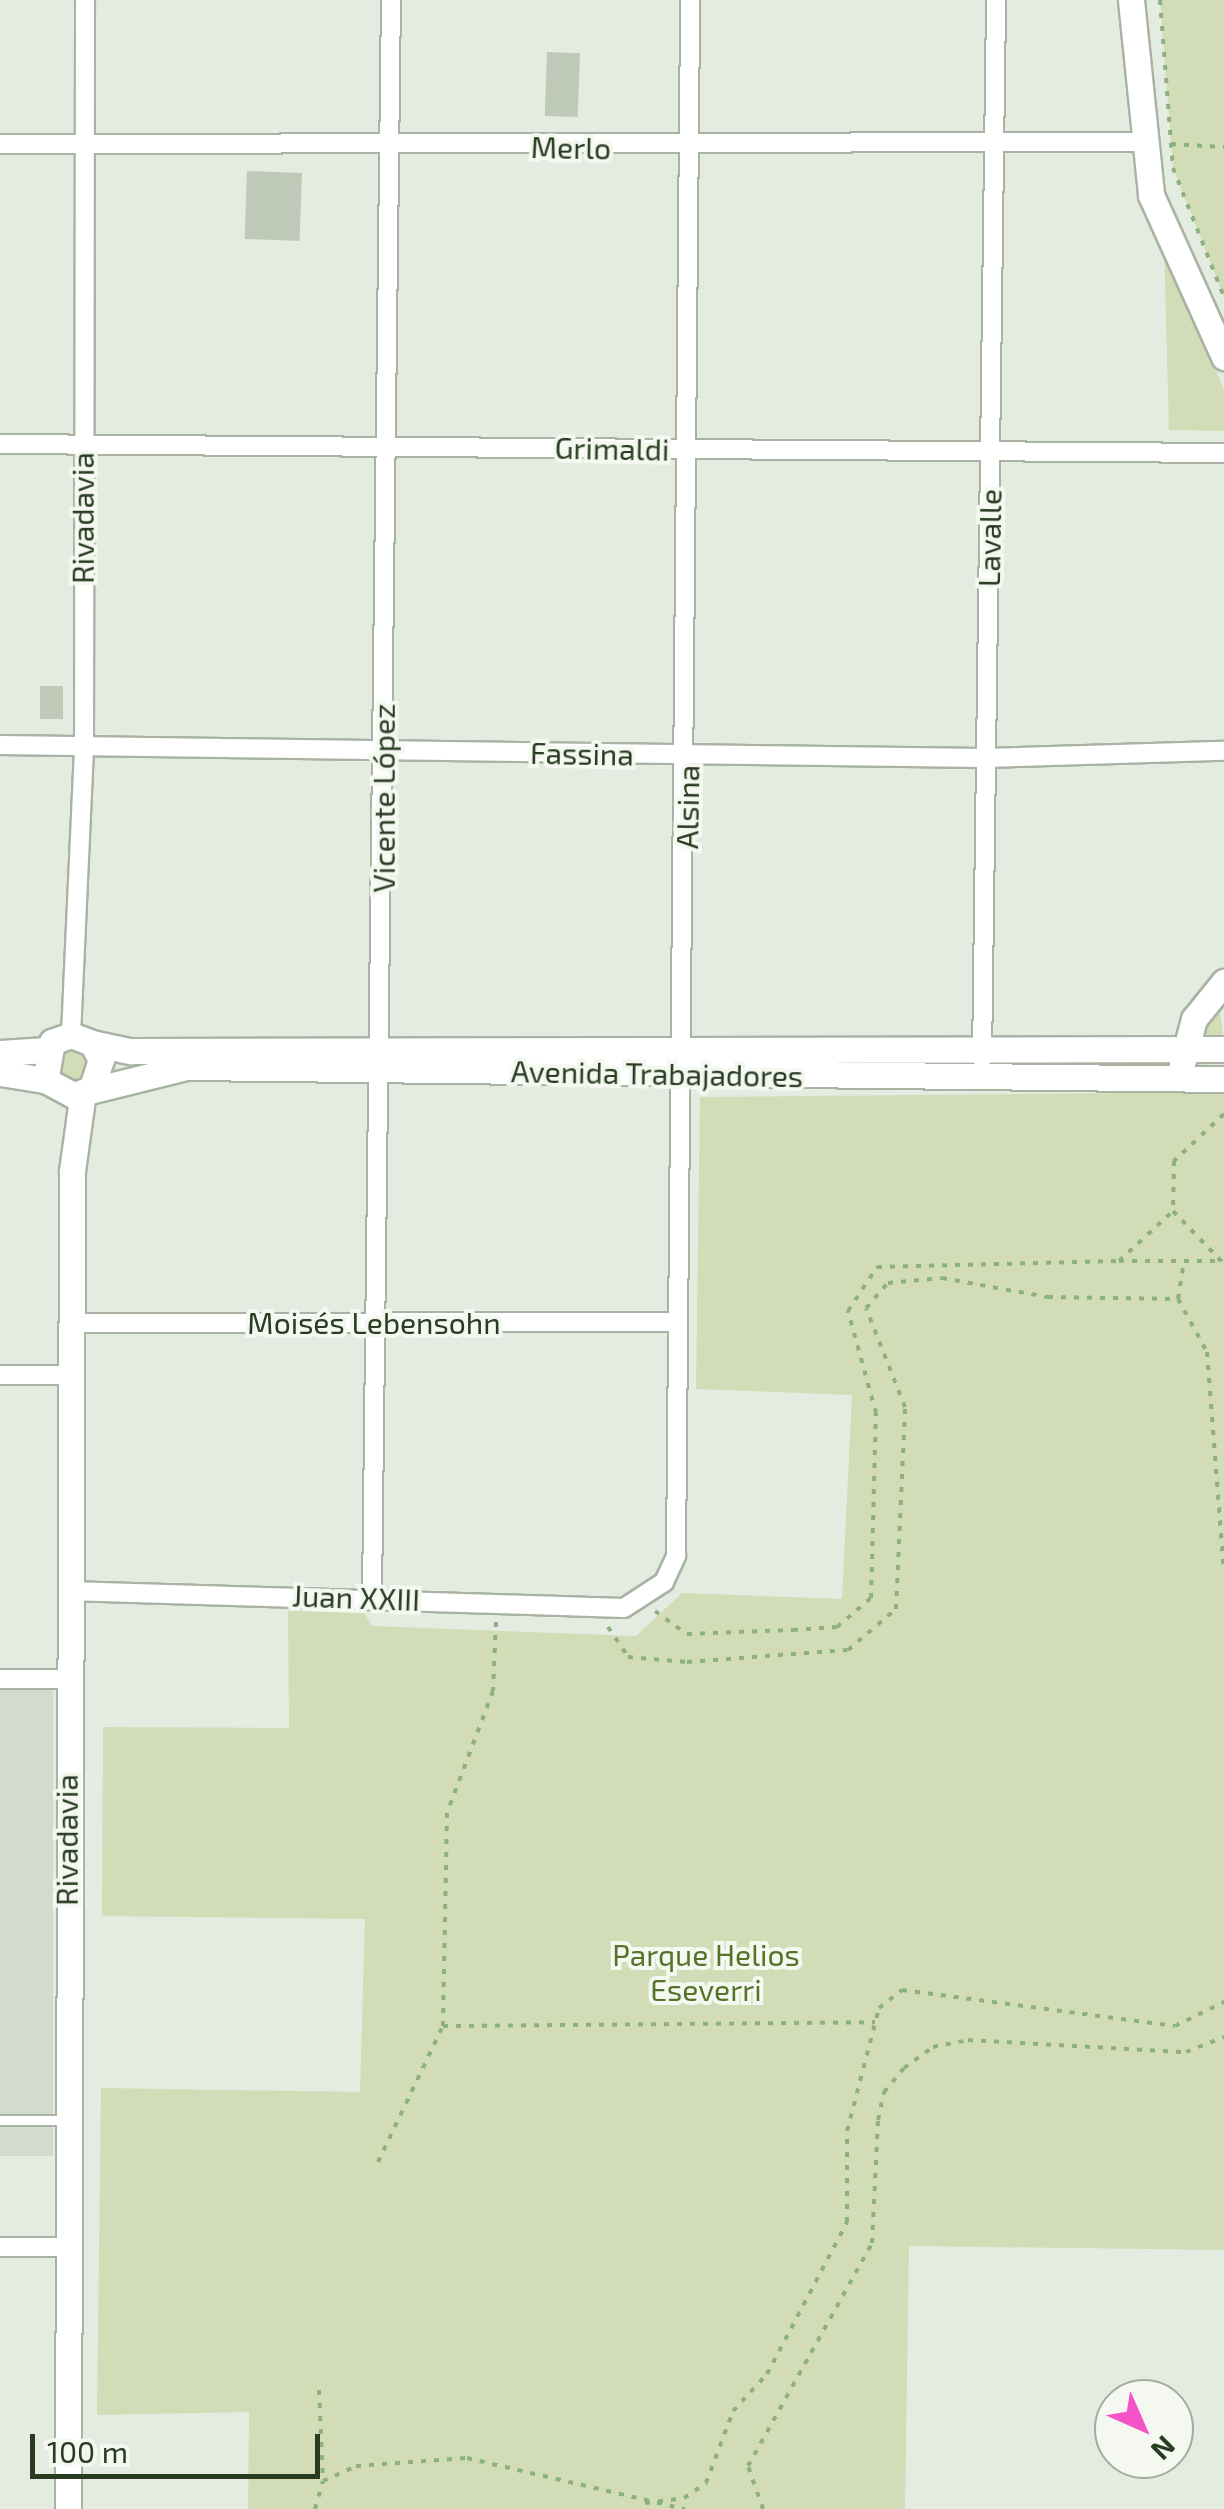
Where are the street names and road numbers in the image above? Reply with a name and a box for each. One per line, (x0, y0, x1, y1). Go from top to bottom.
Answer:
street label: Merlo (530, 128, 612, 166)
street label: Grimaldi (554, 429, 670, 467)
street label: Rivadavia (64, 452, 100, 584)
street label: Lavalle (970, 489, 1008, 587)
street label: Vicente López (365, 703, 401, 893)
street label: Fassina (530, 734, 634, 772)
street label: Alsina (668, 765, 706, 849)
street label: Avenida Trabajadores (510, 1052, 804, 1094)
street label: Moisés Lebensohn (247, 1304, 501, 1340)
street label: Juan XXIII (291, 1577, 421, 1617)
street label: Rivadavia (48, 1774, 84, 1906)

